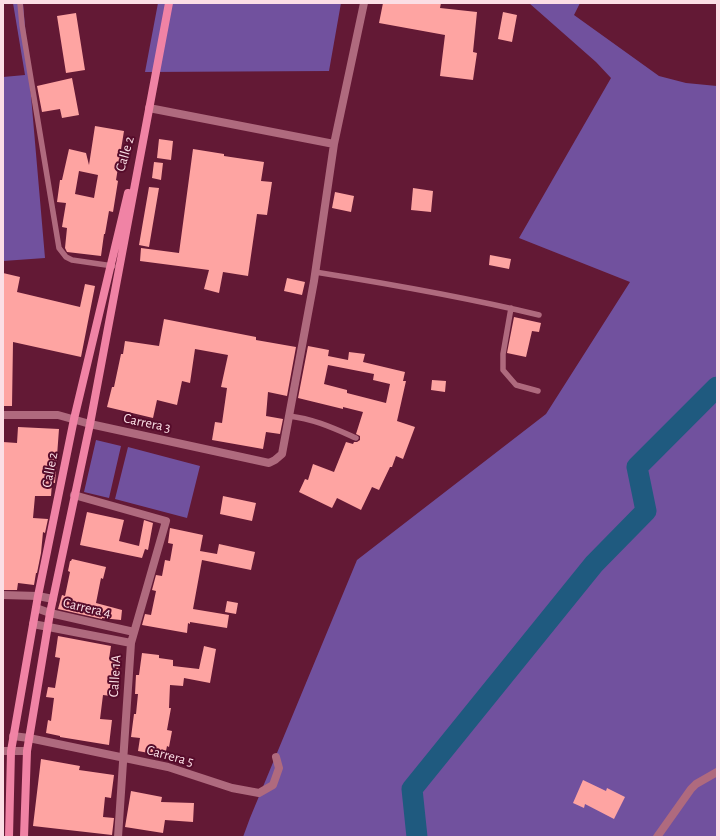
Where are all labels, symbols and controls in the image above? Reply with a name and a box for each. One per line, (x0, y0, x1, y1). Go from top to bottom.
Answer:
street label: Calle 2 (112, 134, 138, 174)
street label: Carrera 3 (122, 410, 172, 436)
street label: Calle 2 (38, 451, 62, 489)
street label: Carrera 4 (61, 594, 113, 622)
street label: Calle 1A (105, 654, 125, 698)
street label: Carrera 5 (145, 742, 195, 770)

